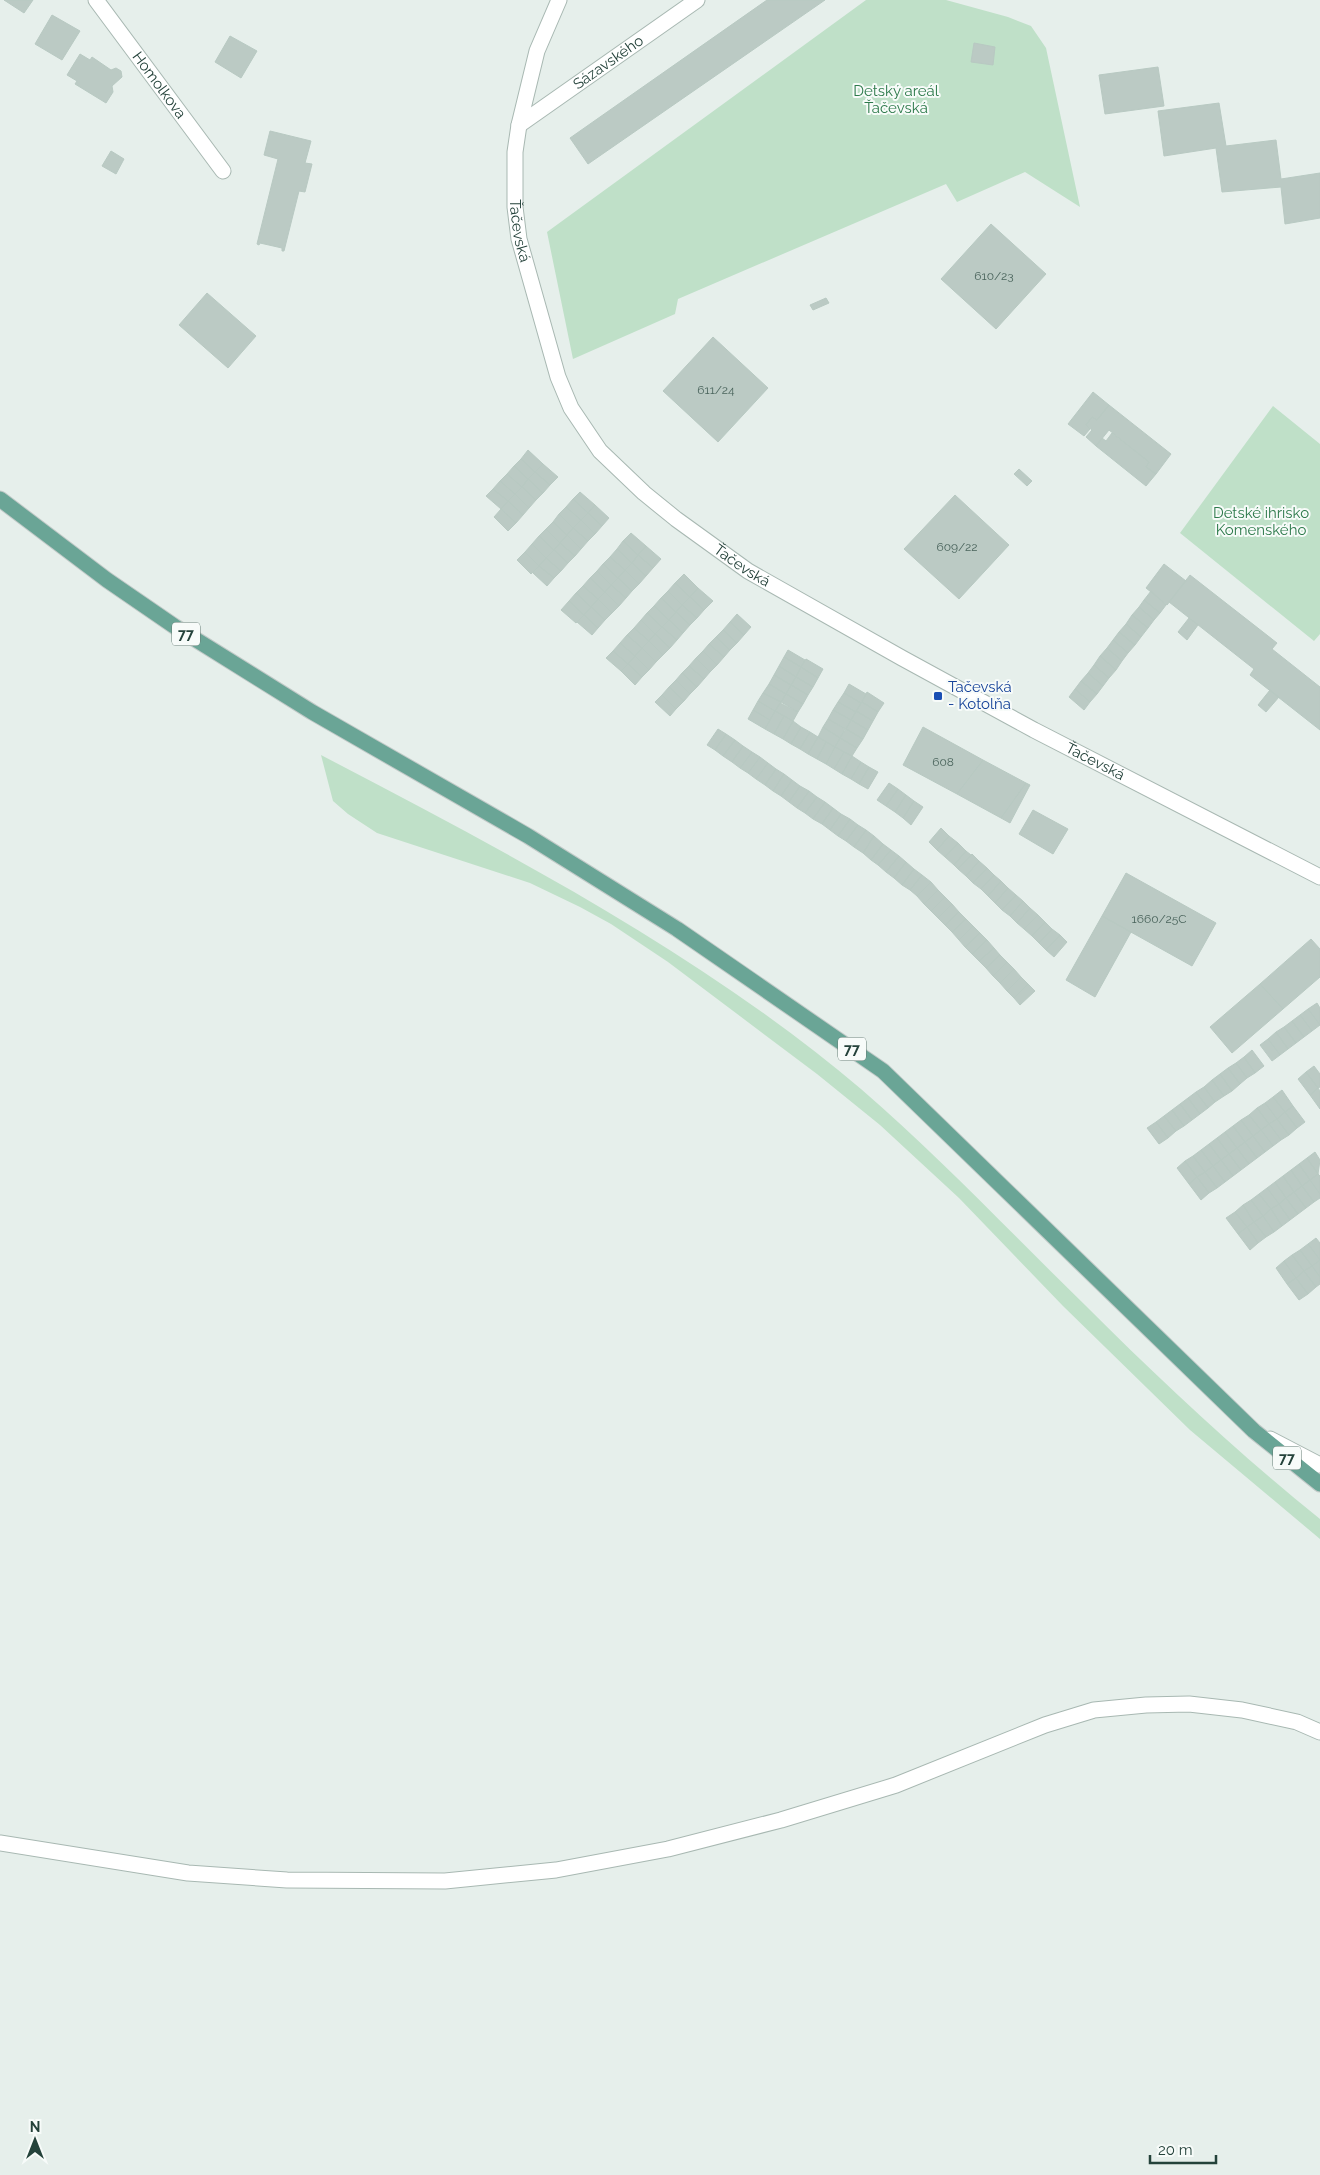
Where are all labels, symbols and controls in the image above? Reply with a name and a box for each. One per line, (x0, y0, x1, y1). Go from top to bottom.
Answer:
street label: Sázavského (570, 31, 647, 93)
street label: Homolkova (128, 48, 190, 122)
park label: Detský areál Ťačevská (853, 82, 940, 117)
street label: Ťačevská (506, 199, 534, 264)
house number: 610/23 (974, 269, 1014, 283)
house number: 611/24 (697, 383, 735, 397)
park label: Detské ihrisko Komenského (1213, 504, 1309, 539)
street label: Ťačevská (710, 540, 773, 591)
house number: 609/22 (936, 540, 978, 554)
road number: 77 (172, 622, 200, 646)
place label: Tačevská - Kotolňa (948, 678, 1012, 713)
marker: Tačevská - Kotolňa (932, 690, 944, 702)
street label: Ťačevská (1063, 739, 1128, 784)
house number: 608 (932, 755, 954, 769)
house number: 1660/25C (1132, 912, 1186, 926)
road number: 77 (838, 1038, 866, 1060)
road number: 77 (1273, 1446, 1301, 1470)
north arrow (10, 2115, 60, 2165)
text: N (30, 2119, 40, 2135)
scale bar (1150, 2132, 1216, 2164)
text: 20 m (1158, 2141, 1193, 2159)

